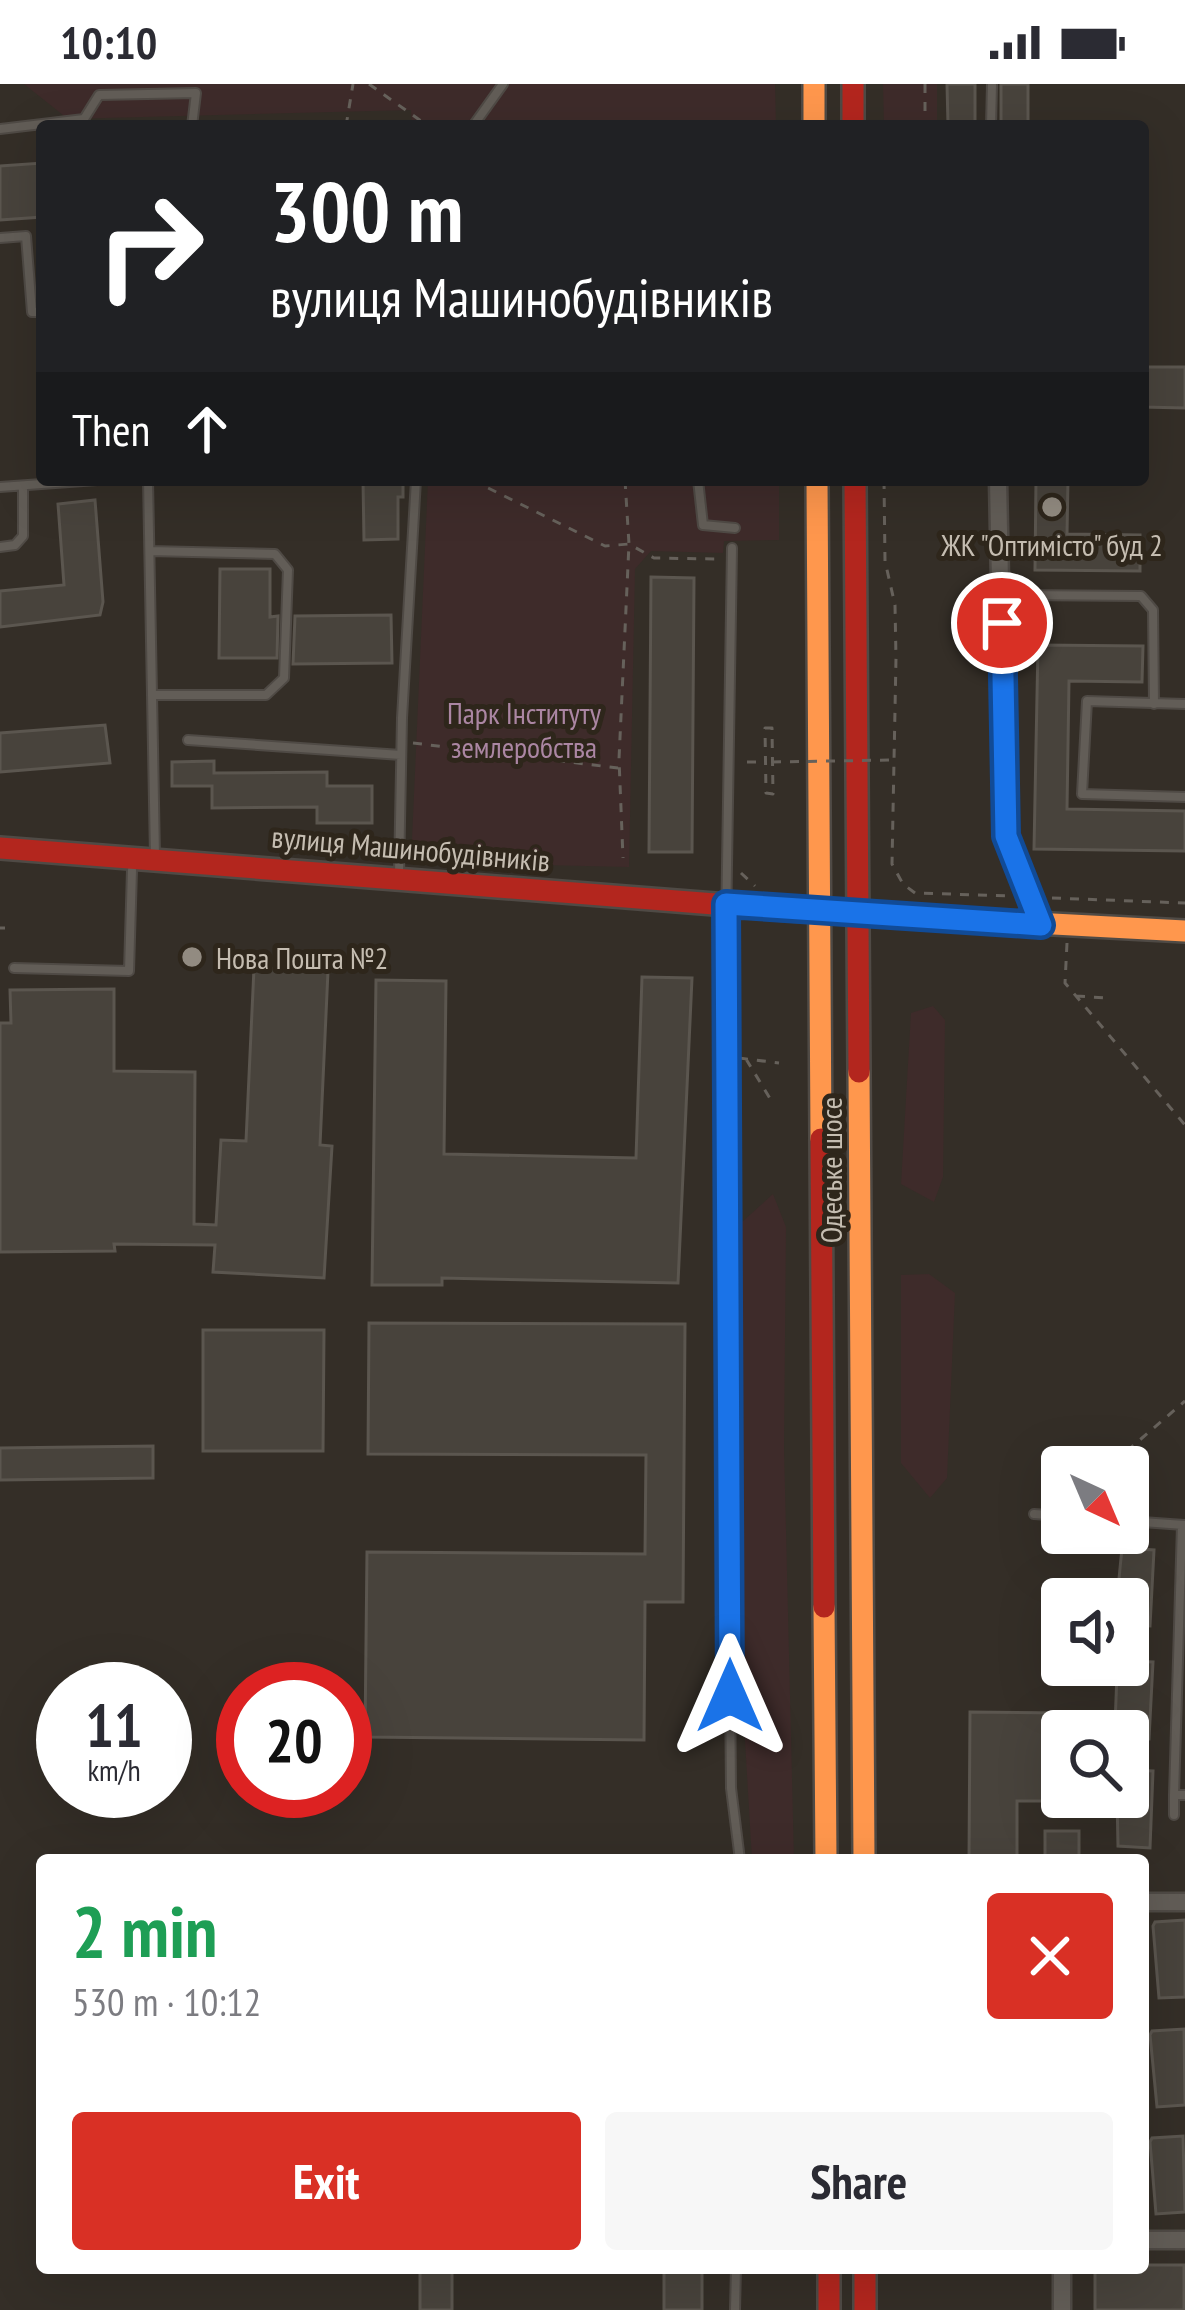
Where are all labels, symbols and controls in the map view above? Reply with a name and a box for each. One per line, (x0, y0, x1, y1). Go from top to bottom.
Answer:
text: 10:10 (60, 13, 157, 71)
text: 300 m (270, 156, 463, 265)
icon: right (72, 168, 228, 324)
text: вулиця Машинобудівників (270, 262, 773, 332)
icon: ahead (174, 396, 240, 462)
text: Then (72, 400, 150, 458)
marker: ЖК "Оптимісто" буд 2 (1039, 494, 1065, 520)
place label: ЖК "Оптимісто" буд 2 (940, 525, 1163, 564)
pin (951, 572, 1053, 674)
icon: arrive (969, 590, 1035, 656)
park label: Парк Інституту землеробства (447, 693, 602, 766)
street label: вулиця Машинобудівників (270, 816, 552, 880)
place label: Нова Пошта №2 (216, 938, 388, 977)
marker: Нова Пошта №2 (179, 944, 205, 970)
street label: Одеське шосе (811, 1097, 850, 1243)
north arrow (1041, 1446, 1149, 1554)
map controls (1041, 1446, 1149, 1818)
button: sound (1041, 1578, 1149, 1686)
position arrow (667, 1633, 793, 1759)
speed limit sign: 20 (216, 1662, 372, 1818)
text: 11 (85, 1686, 143, 1764)
button: search (1041, 1710, 1149, 1818)
text: km/h (87, 1750, 141, 1789)
text: 2 min (72, 1884, 217, 1977)
button: close (987, 1893, 1113, 2019)
text: 530 m · 10:12 (72, 1976, 261, 2027)
button: Exit (72, 2112, 581, 2250)
button: Share (605, 2112, 1113, 2250)

